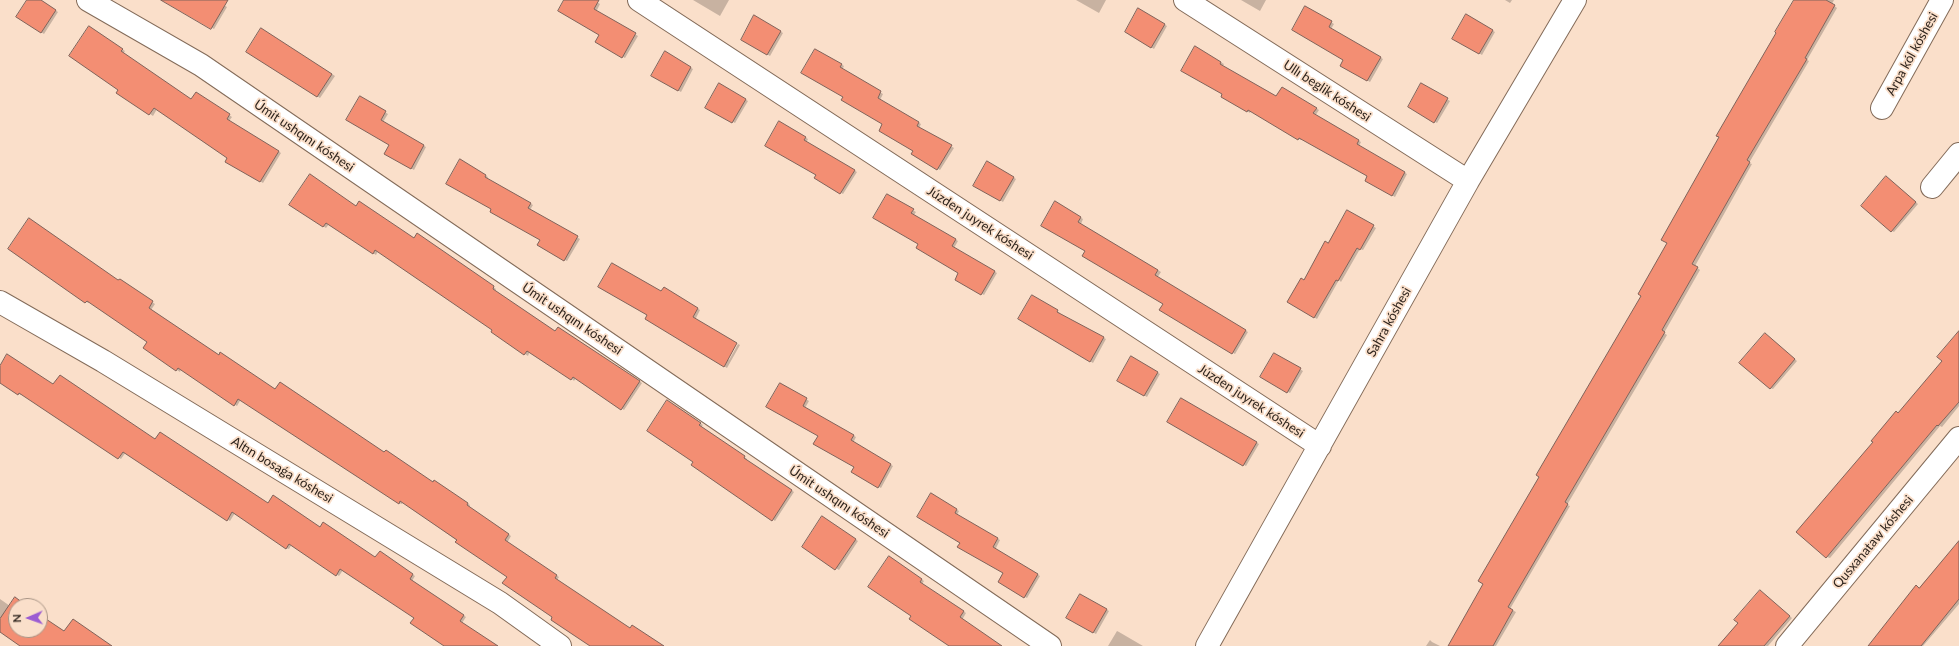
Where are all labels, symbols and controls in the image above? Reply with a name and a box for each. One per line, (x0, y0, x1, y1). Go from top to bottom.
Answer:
street label: Arpa kól kóshesi (1883, 10, 1941, 98)
street label: Ullı beglik kóshesi (1280, 57, 1374, 125)
street label: Úmit ushqını kóshesi (251, 97, 357, 175)
street label: Júzden juyrek kóshesi (924, 183, 1036, 263)
street label: Úmit ushqını kóshesi (519, 280, 625, 358)
street label: Sahra kóshesi (1363, 284, 1415, 360)
street label: Júzden juyrek kóshesi (1195, 361, 1307, 441)
street label: Altın bosaǵa kóshesi (228, 433, 336, 507)
street label: Úmit ushqını kóshesi (786, 463, 892, 541)
street label: Qusxanataw kóshesi (1830, 492, 1916, 592)
north arrow (8, 598, 48, 638)
text: N (10, 614, 23, 623)

